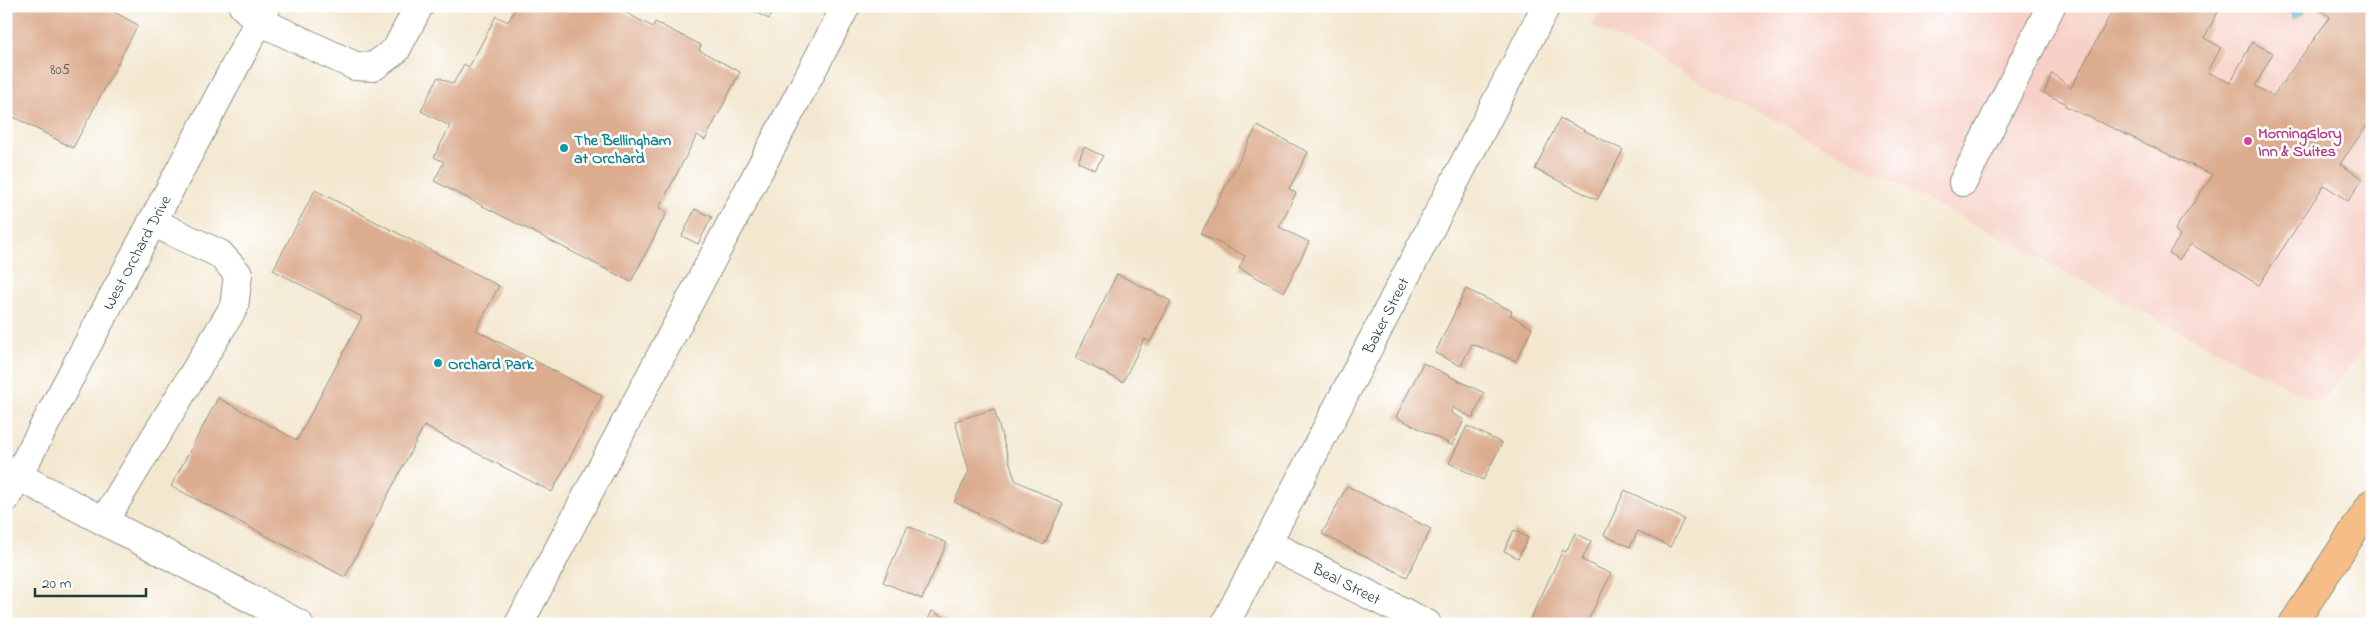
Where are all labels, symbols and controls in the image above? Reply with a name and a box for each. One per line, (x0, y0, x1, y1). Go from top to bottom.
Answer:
house number: 805 (50, 60, 70, 81)
place label: MorningGlory Inn & Suites (2258, 122, 2342, 164)
place label: The Bellingham at Orchard (574, 129, 672, 171)
marker: MorningGlory Inn & Suites (2242, 135, 2254, 147)
marker: The Bellingham at Orchard (558, 142, 570, 154)
street label: West Orchard Drive (97, 190, 179, 315)
street label: Baker Street (1357, 273, 1417, 359)
place label: Orchard Park (448, 353, 535, 377)
marker: Orchard Park (432, 357, 444, 369)
street label: Beal Street (1307, 557, 1385, 612)
scale bar (35, 565, 146, 597)
text: 20 m (42, 573, 72, 595)

